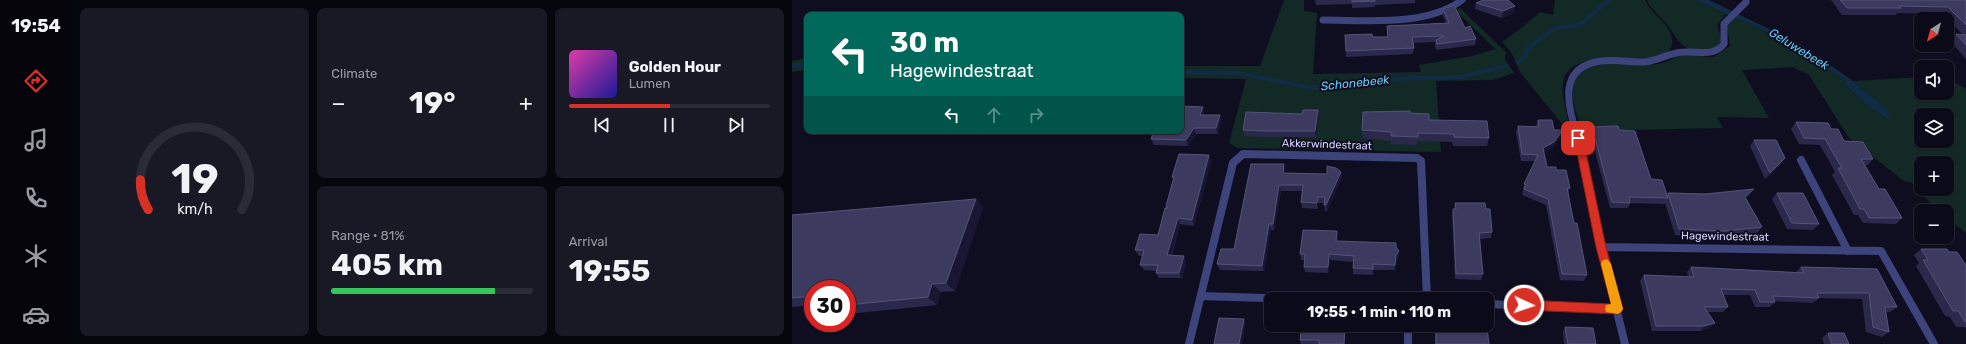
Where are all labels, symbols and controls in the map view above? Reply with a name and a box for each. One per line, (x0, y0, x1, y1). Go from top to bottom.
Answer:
north arrow (1914, 12, 1954, 52)
map controls (1914, 12, 1954, 244)
text: 19:54 (11, 15, 61, 37)
water label: Geluwebeek (1766, 25, 1832, 73)
text: 30 m (890, 26, 959, 59)
icon: left (824, 28, 876, 80)
text: Golden Hour (629, 58, 721, 76)
text: Hagewindestraat (890, 60, 1034, 82)
button: sound (1914, 60, 1954, 100)
text: Climate (331, 66, 377, 81)
icon: directions (22, 67, 50, 95)
water label: Schonebeek (1320, 72, 1391, 94)
text: Lumen (629, 76, 670, 91)
text: 19° (409, 85, 456, 121)
text: − (331, 90, 346, 117)
text: + (519, 90, 533, 117)
icon: left (941, 104, 963, 126)
icon: ahead (983, 104, 1005, 126)
icon: right (1025, 104, 1047, 126)
button: layers (1914, 108, 1954, 148)
icon: previous (591, 114, 613, 136)
icon: pause (658, 114, 680, 136)
icon: next (725, 114, 747, 136)
pin (1561, 121, 1595, 155)
icon: music (22, 126, 50, 154)
icon: arrive (1567, 127, 1589, 149)
street label: Akkerwindestraat (1282, 136, 1373, 153)
text: 19 (171, 154, 218, 203)
button: + (1914, 156, 1954, 196)
icon: phone (22, 184, 50, 212)
text: km/h (177, 201, 212, 218)
button: − (1914, 204, 1954, 244)
text: Range · 81% (331, 228, 404, 243)
street label: Hagewindestraat (1681, 229, 1770, 244)
text: Arrival (569, 234, 608, 249)
icon: climate (22, 242, 50, 270)
text: 405 km (331, 247, 443, 283)
text: 19:55 (569, 253, 650, 289)
speed limit sign: 30 (804, 280, 856, 332)
position arrow (1503, 284, 1545, 326)
icon: car (22, 301, 50, 329)
text: 19:55 · 1 min · 110 m (1307, 303, 1451, 321)

